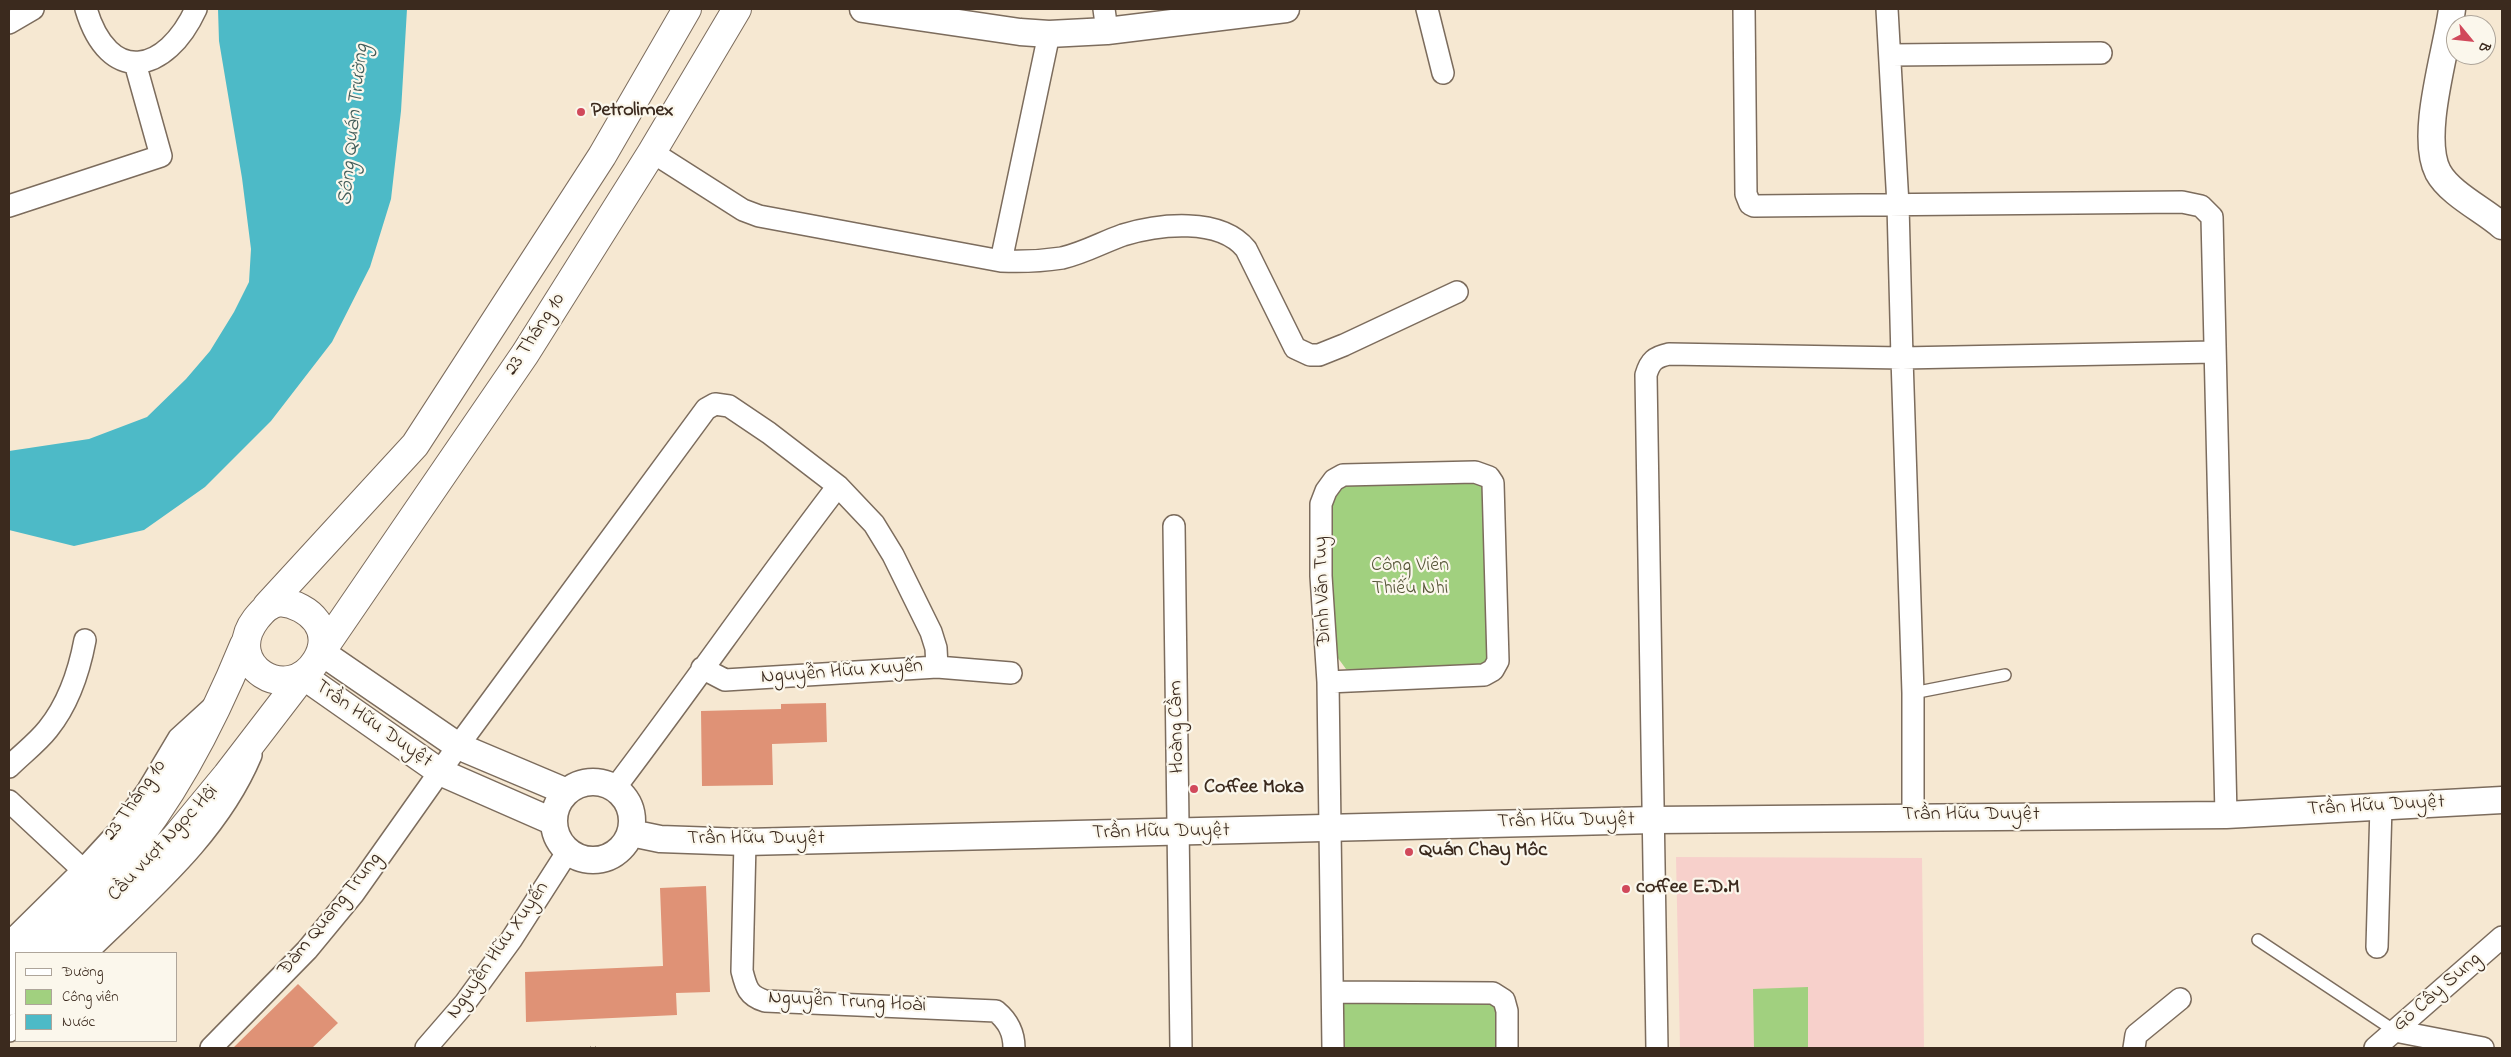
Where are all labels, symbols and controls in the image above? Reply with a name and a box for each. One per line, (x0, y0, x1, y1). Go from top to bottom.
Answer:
north arrow (2446, 15, 2496, 65)
text: B (2472, 38, 2495, 56)
water label: Sông Quán Trường (334, 43, 376, 207)
place label: Petrolimex (591, 100, 673, 124)
marker: Petrolimex (575, 106, 587, 118)
street label: 23 Tháng 10 (501, 289, 571, 381)
street label: Đinh Văn Tuy (1310, 536, 1338, 646)
park label: Công Viên Thiếu Nhi (1371, 555, 1449, 602)
street label: Nguyễn Hữu Xuyến (760, 655, 924, 691)
street label: Trần Hữu Duyệt (310, 676, 436, 774)
street label: Hoàng Cầm (1165, 680, 1191, 774)
street label: 23 Tháng 10 (99, 756, 173, 846)
place label: Coffee Moka (1204, 777, 1304, 801)
street label: Cầu vượt Ngọc Hội (104, 781, 224, 907)
marker: Coffee Moka (1188, 783, 1200, 795)
street label: Trần Hữu Duyệt (2307, 791, 2445, 823)
street label: Trần Hữu Duyệt (1902, 804, 2040, 828)
street label: Trần Hữu Duyệt (1497, 809, 1635, 835)
street label: Trần Hữu Duyệt (1092, 820, 1230, 846)
street label: Trần Hữu Duyệt (687, 828, 825, 852)
place label: Quán Chay Môc (1419, 840, 1547, 864)
marker: Quán Chay Môc (1403, 846, 1415, 858)
street label: Đàm Quang Trung (274, 848, 388, 982)
place label: coffee E.D.M (1636, 877, 1740, 901)
street label: Nguyễn Hữu Xuyến (443, 878, 555, 1024)
marker: coffee E.D.M (1620, 883, 1632, 895)
street label: Gò Cây Sung (2389, 948, 2487, 1038)
legend (15, 952, 178, 1042)
text: Đường (62, 961, 104, 983)
text: Công viên (62, 986, 119, 1008)
street label: Nguyễn Trung Hoài (767, 987, 927, 1019)
text: Nước (62, 1011, 95, 1033)

